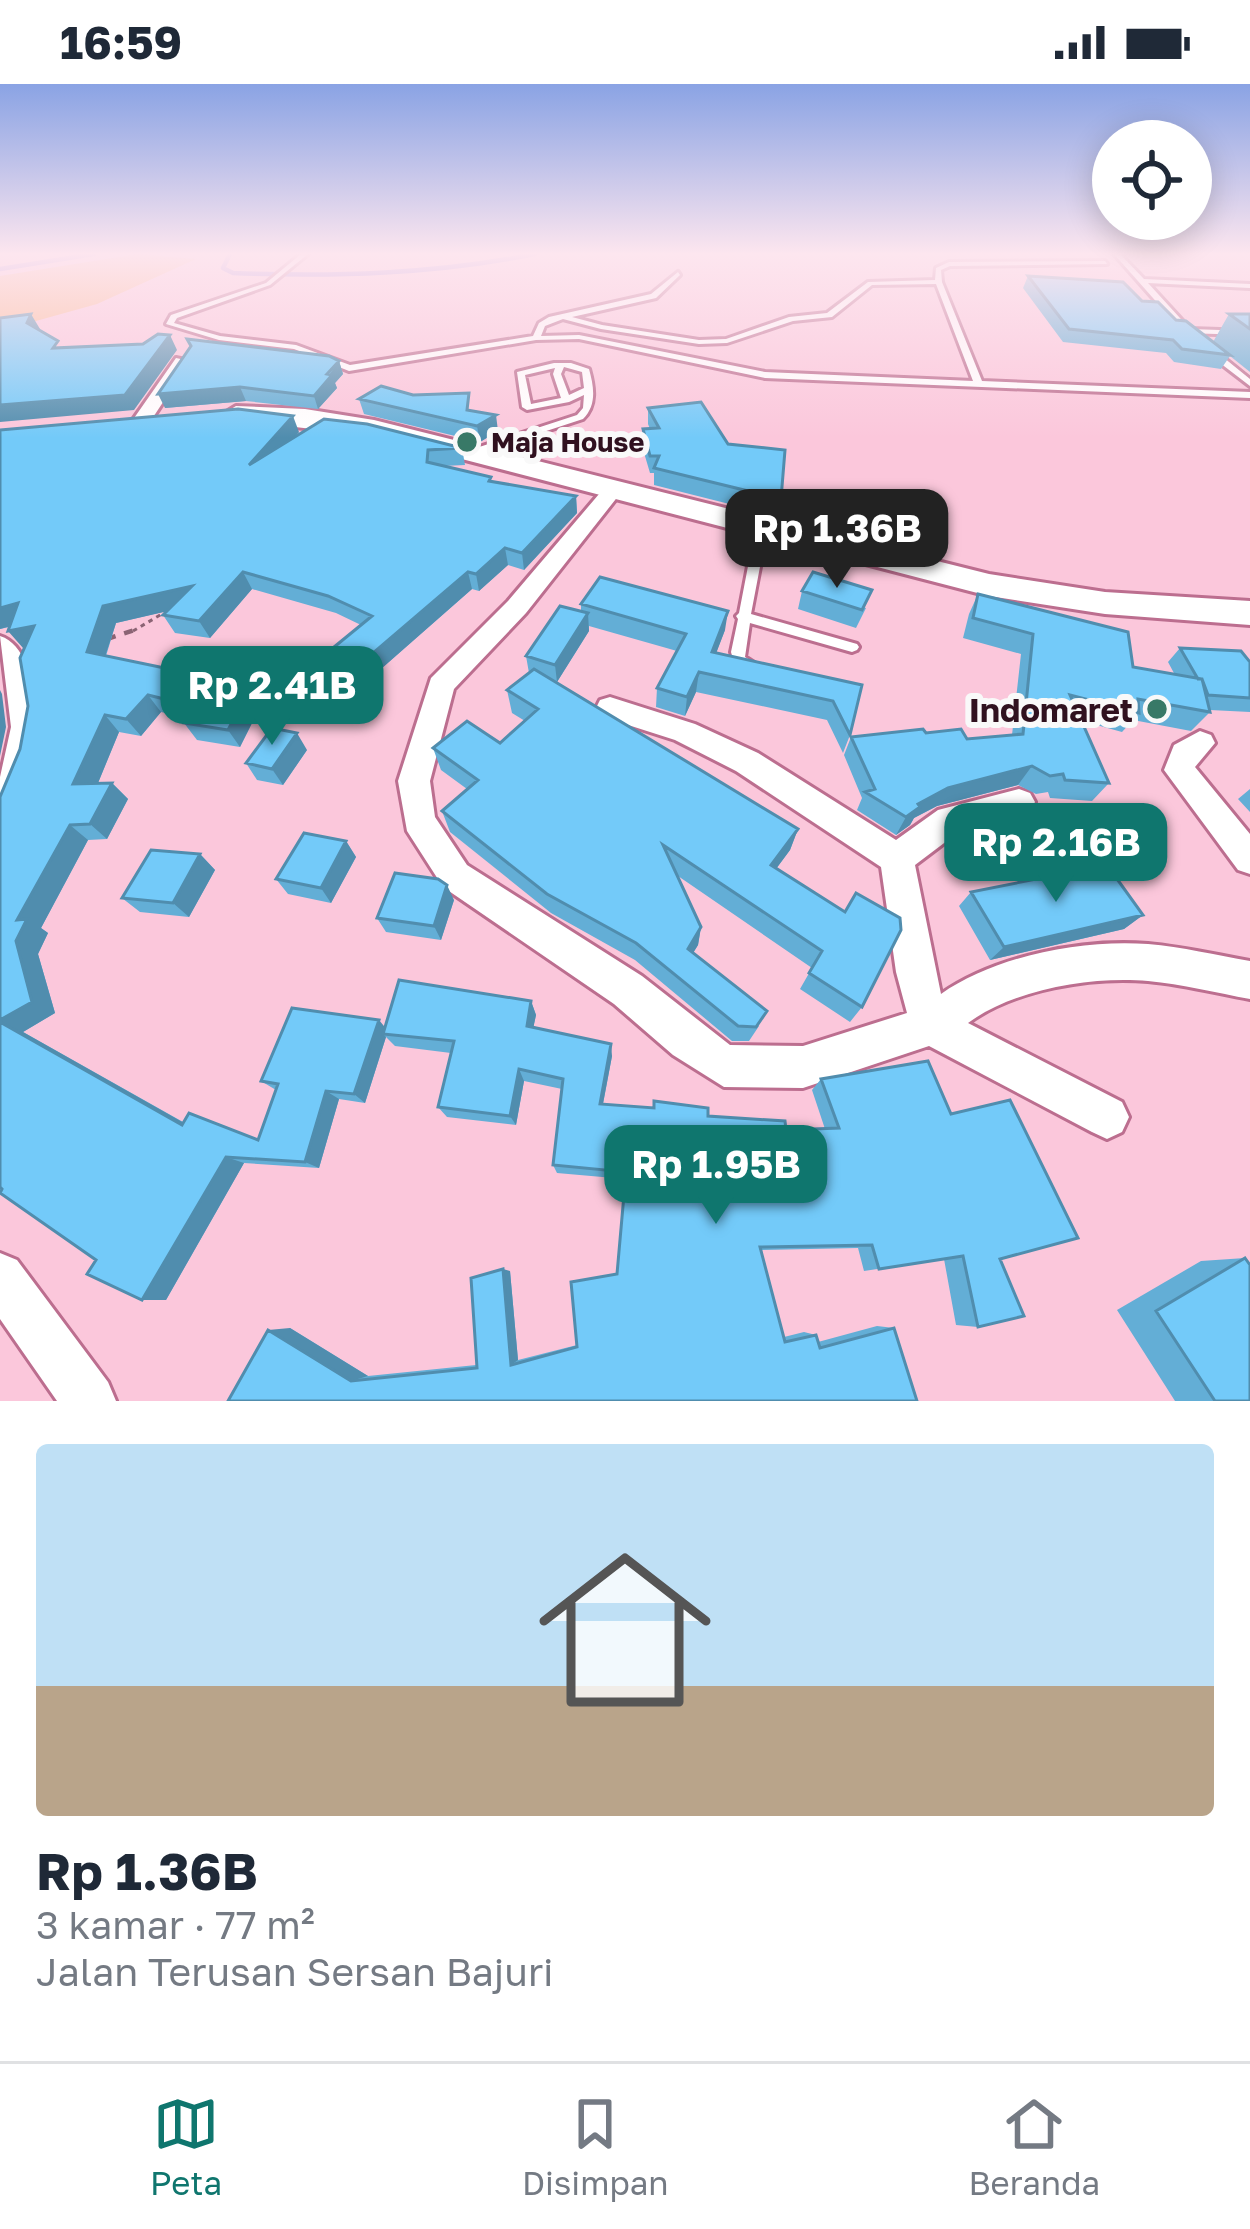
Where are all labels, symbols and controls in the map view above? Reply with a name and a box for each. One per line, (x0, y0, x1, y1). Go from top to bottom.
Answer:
text: 16:59 (60, 15, 182, 69)
map controls (1092, 120, 1212, 240)
button: locate (1092, 120, 1212, 240)
place label: Maja House (491, 426, 644, 458)
marker: Maja House (454, 429, 480, 455)
pin: Rp 1.36B (713, 489, 961, 591)
text: Rp 1.36B (752, 504, 922, 551)
pin: Rp 2.41B (148, 646, 396, 748)
text: Rp 2.41B (187, 661, 357, 708)
place label: Indomaret (969, 690, 1133, 729)
marker: Indomaret (1144, 696, 1170, 722)
pin: Rp 2.16B (932, 803, 1180, 905)
text: Rp 2.16B (971, 818, 1141, 865)
pin: Rp 1.95B (592, 1125, 840, 1227)
text: Rp 1.95B (631, 1140, 801, 1187)
icon: home (517, 1522, 733, 1738)
text: Rp 1.36B (36, 1840, 258, 1901)
text: 3 kamar · 77 m² (36, 1901, 315, 1948)
text: Jalan Terusan Sersan Bajuri (36, 1948, 554, 1995)
tab: Peta (150, 2091, 222, 2202)
tab: Disimpan (522, 2091, 669, 2202)
tab: Beranda (968, 2091, 1100, 2202)

